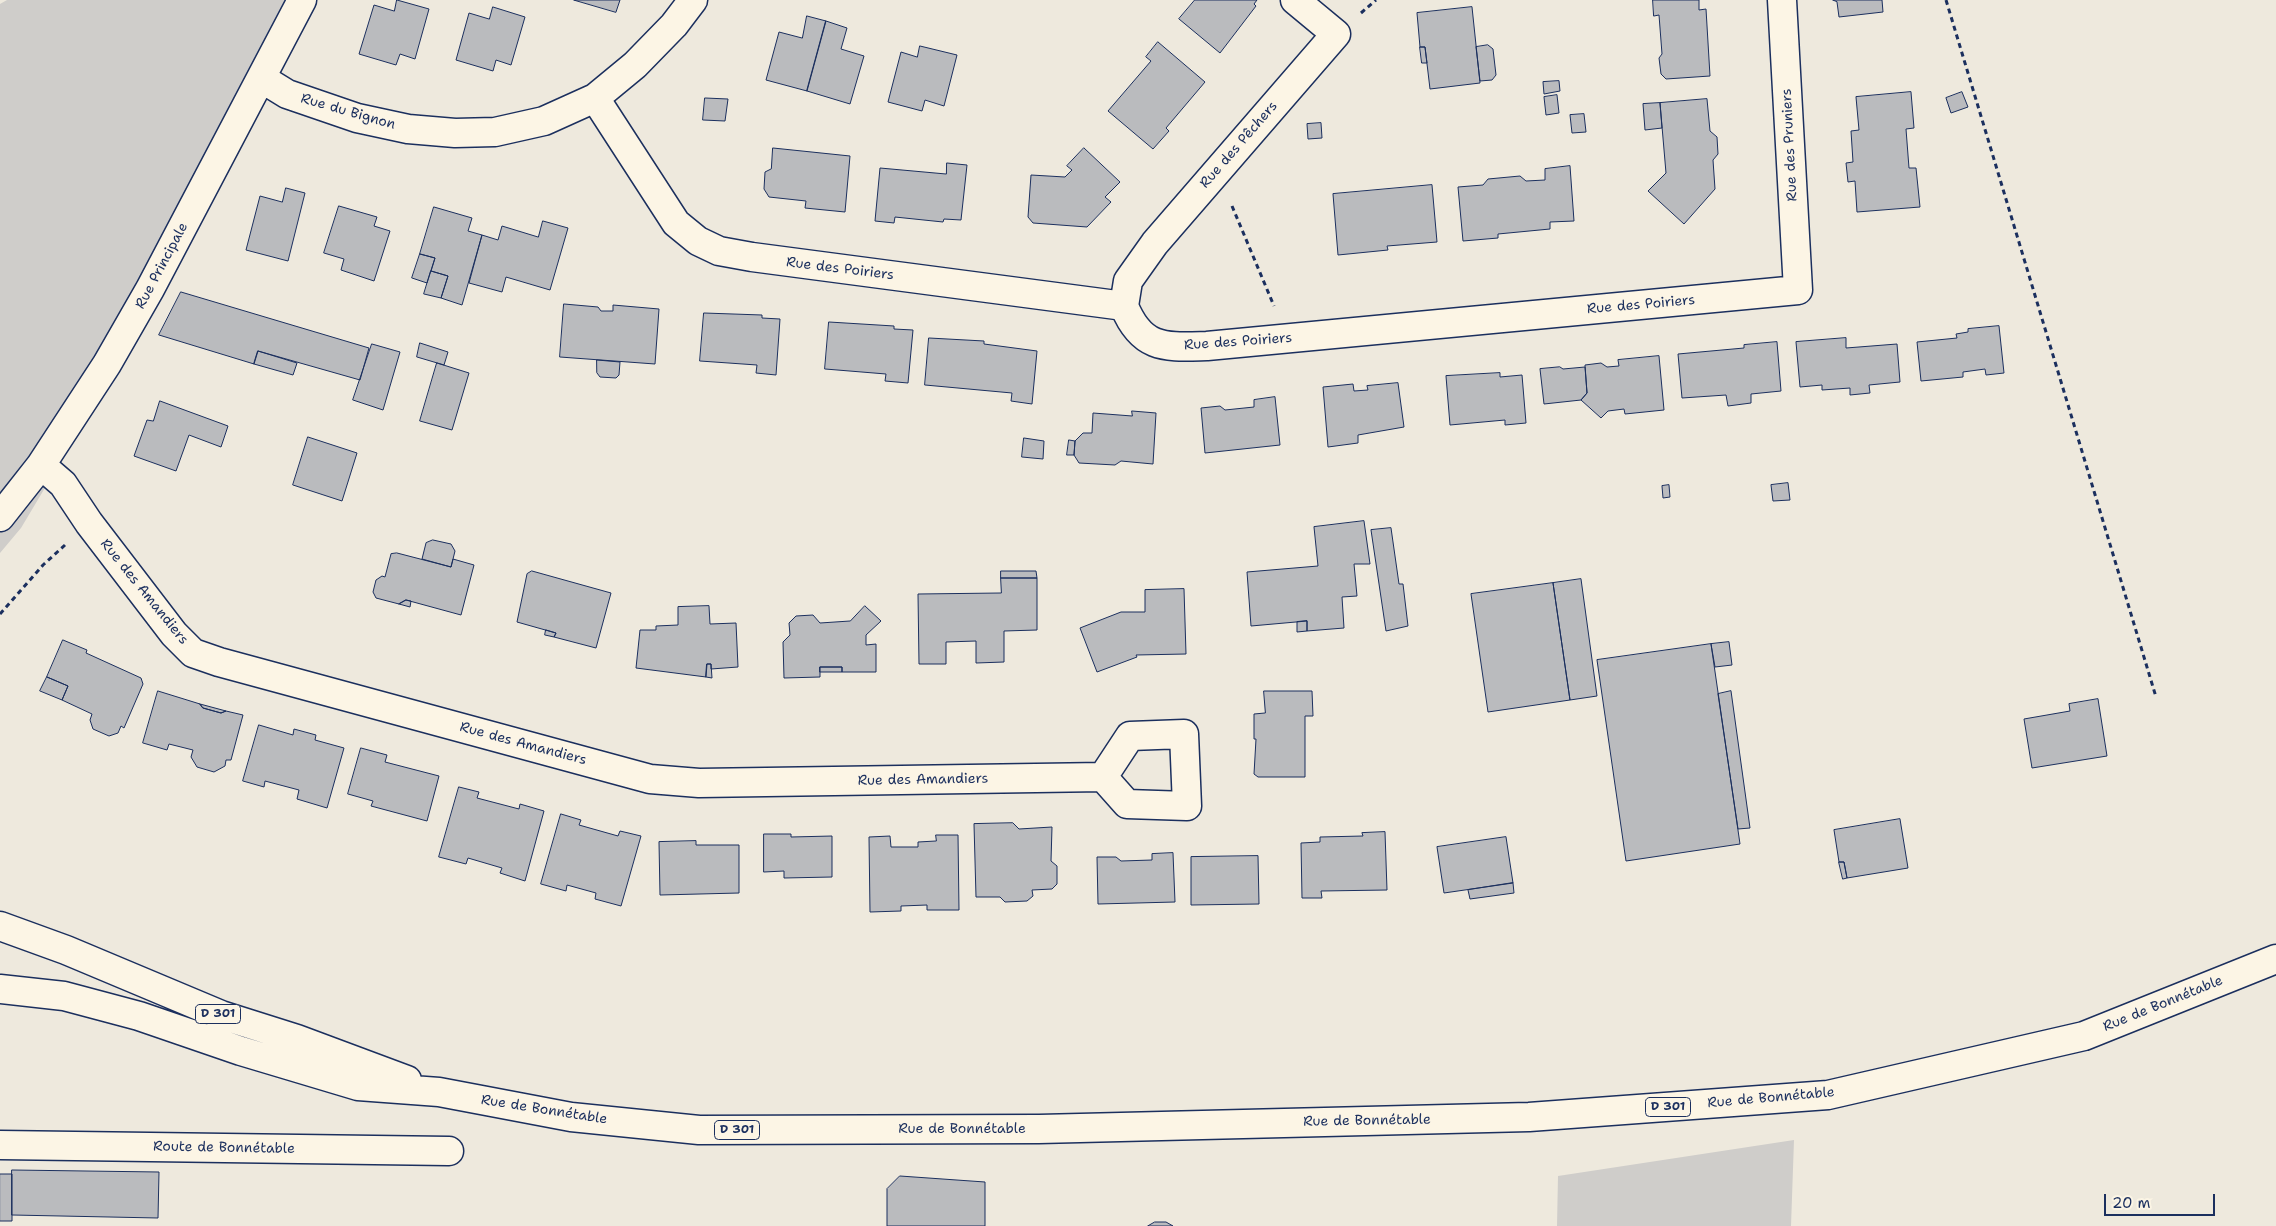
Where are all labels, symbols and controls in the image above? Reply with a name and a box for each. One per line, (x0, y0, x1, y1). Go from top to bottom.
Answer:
street label: Rue des Pruniers (1779, 88, 1801, 202)
street label: Rue du Bignon (299, 90, 397, 134)
street label: Rue des Pêchers (1197, 98, 1281, 192)
street label: Rue Principale (132, 220, 192, 312)
street label: Rue des Poiriers (785, 254, 895, 284)
street label: Rue des Poiriers (1586, 292, 1696, 318)
street label: Rue des Poiriers (1183, 330, 1293, 354)
street label: Rue des Amandiers (96, 536, 192, 648)
street label: Rue des Amandiers (458, 719, 588, 769)
street label: Rue des Amandiers (858, 770, 988, 790)
street label: Rue de Bonnétable (2101, 972, 2225, 1036)
road number: D 301 (196, 1004, 240, 1024)
street label: Rue de Bonnétable (1707, 1084, 1835, 1112)
street label: Rue de Bonnétable (480, 1092, 608, 1128)
road number: D 301 (1646, 1098, 1690, 1116)
street label: Rue de Bonnétable (1303, 1111, 1431, 1131)
road number: D 301 (714, 1120, 760, 1140)
street label: Rue de Bonnétable (898, 1121, 1026, 1137)
street label: Route de Bonnétable (153, 1138, 295, 1158)
scale bar (2106, 1184, 2217, 1216)
text: 20 m (2112, 1193, 2151, 1213)

